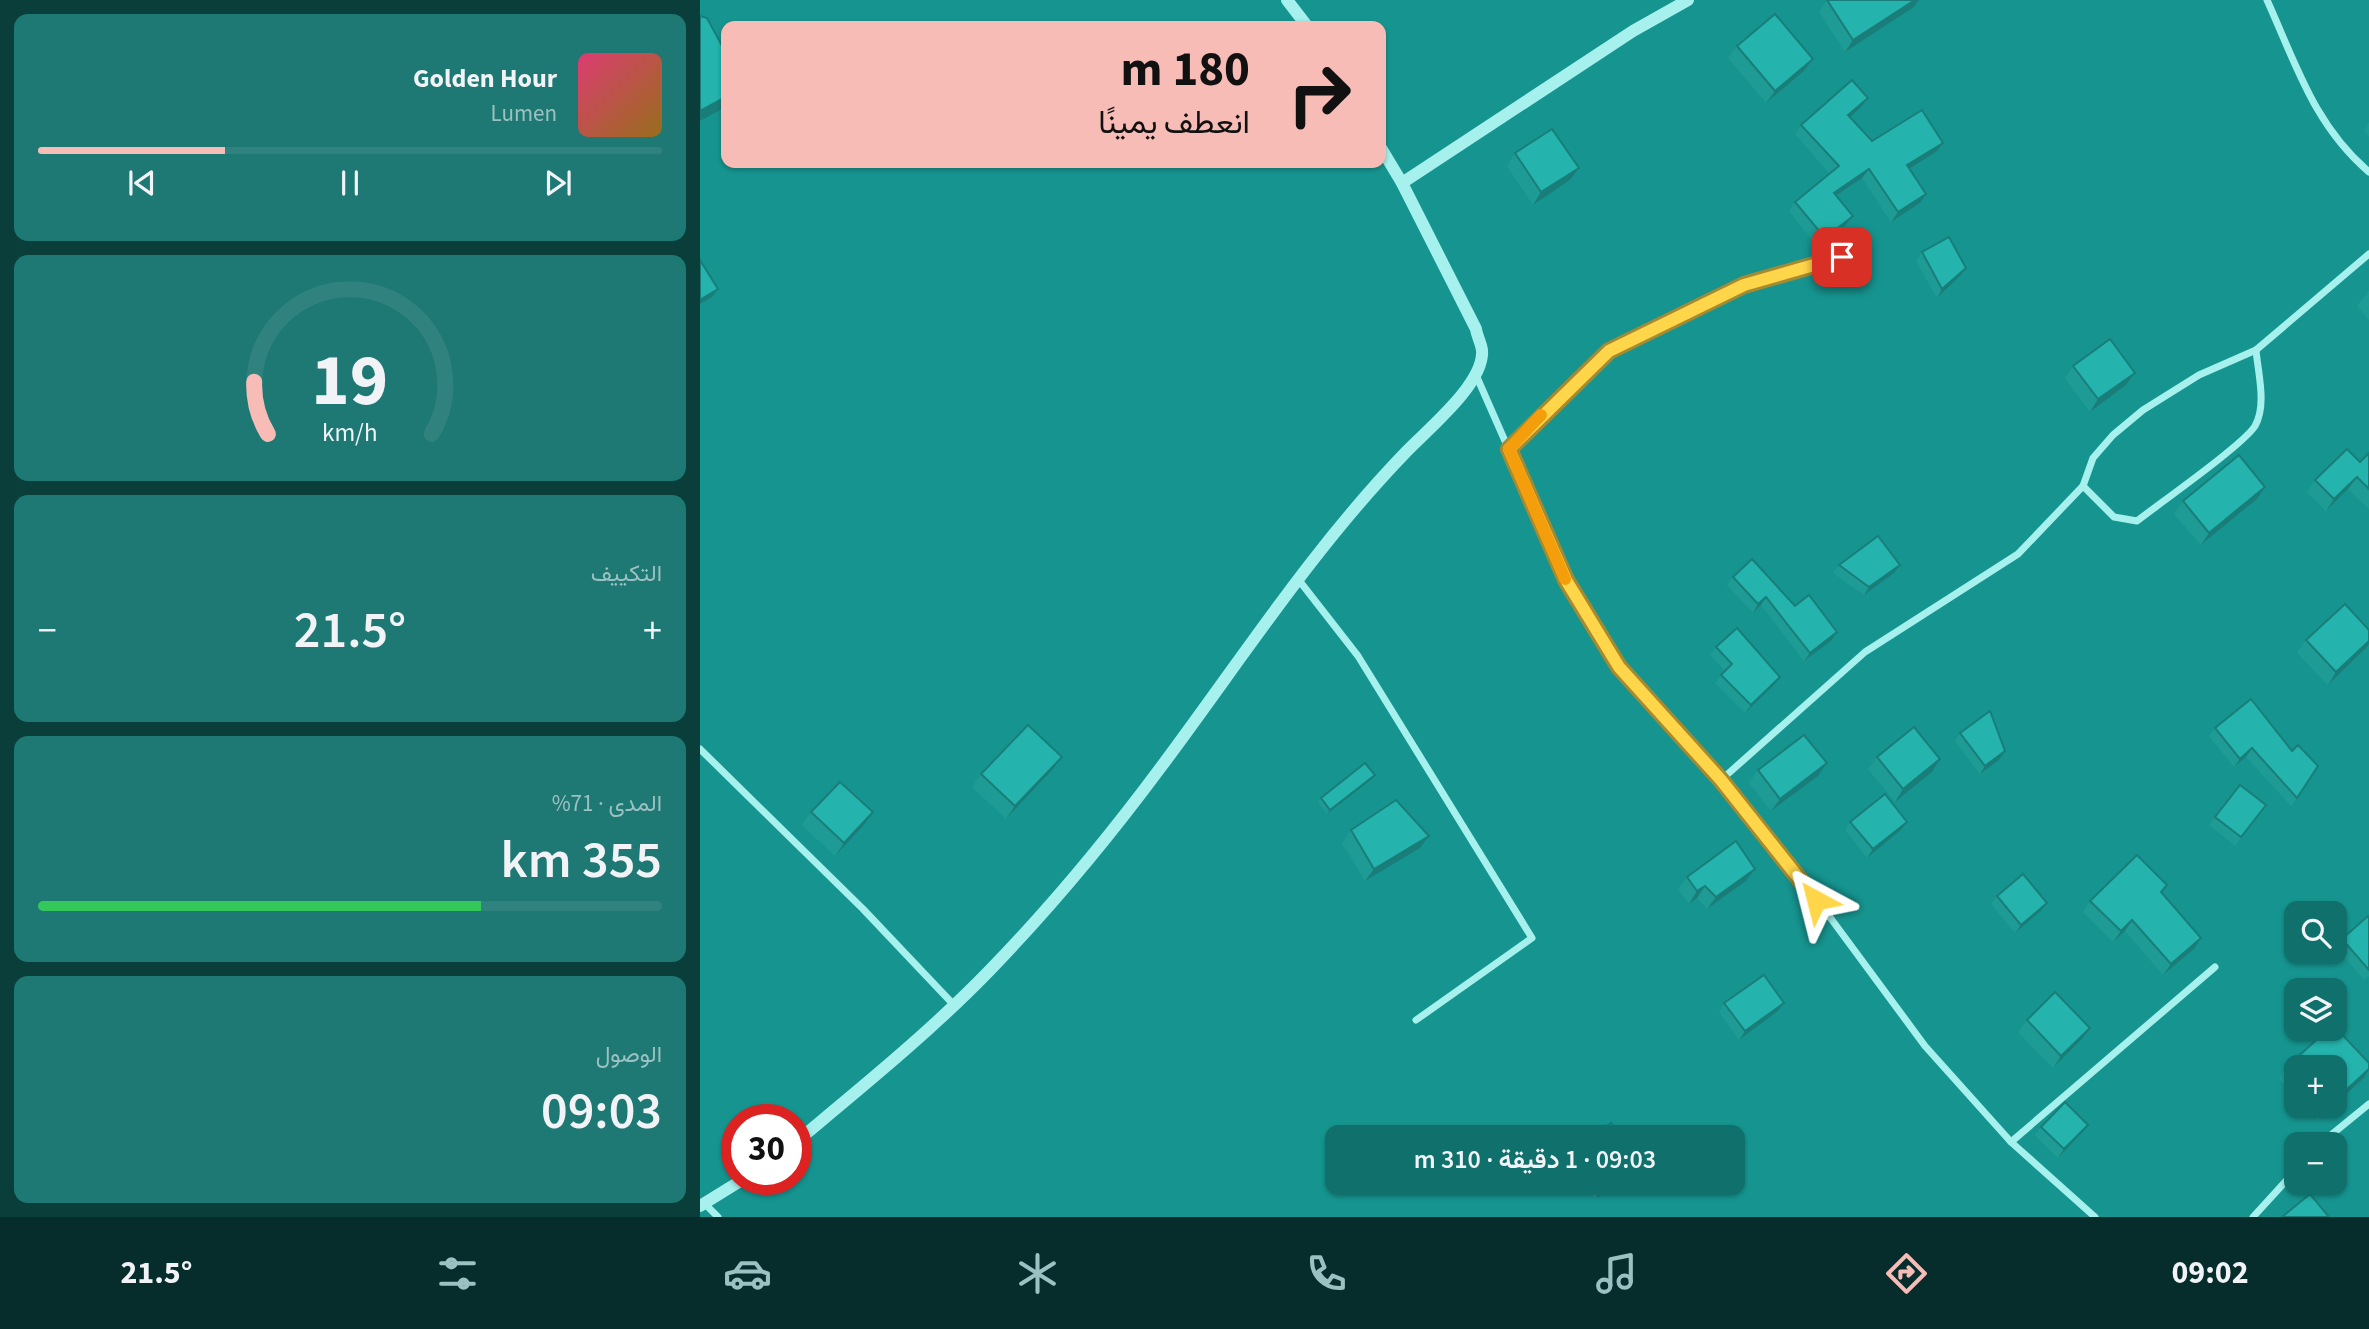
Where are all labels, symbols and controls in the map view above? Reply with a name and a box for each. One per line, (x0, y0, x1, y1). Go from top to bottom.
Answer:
text: 180 m (1121, 35, 1250, 105)
icon: right (1274, 49, 1365, 140)
text: Golden Hour (413, 60, 557, 97)
text: Lumen (490, 97, 557, 130)
text: انعطف يمينًا (1098, 100, 1250, 146)
icon: previous (123, 164, 161, 202)
icon: pause (331, 164, 369, 202)
icon: next (539, 164, 577, 202)
pin (1812, 227, 1872, 287)
icon: arrive (1823, 238, 1861, 276)
text: 19 (312, 329, 388, 433)
text: km/h (322, 415, 378, 451)
text: التكييف (591, 557, 662, 590)
text: 21.5° (294, 594, 406, 668)
text: − (38, 604, 57, 658)
text: + (643, 604, 662, 658)
text: المدى · 71% (552, 787, 662, 820)
text: 355 km (501, 824, 662, 898)
position arrow (1779, 863, 1853, 937)
map controls (2284, 901, 2347, 1195)
button: search (2284, 901, 2347, 964)
button: layers (2284, 978, 2347, 1041)
text: الوصول (596, 1038, 662, 1071)
button: + (2284, 1055, 2347, 1118)
text: 09:03 (541, 1075, 662, 1149)
speed limit sign: 30 (721, 1104, 812, 1195)
button: − (2284, 1132, 2347, 1195)
text: 09:03 · 1 دقيقة · 310 m (1414, 1141, 1656, 1178)
icon: filters (433, 1249, 482, 1298)
icon: car (723, 1249, 772, 1298)
icon: climate (1013, 1249, 1062, 1298)
icon: phone (1302, 1249, 1351, 1298)
icon: music (1592, 1249, 1641, 1298)
icon: directions (1882, 1249, 1931, 1298)
text: 21.5° (120, 1250, 192, 1296)
text: 09:02 (2171, 1250, 2249, 1296)

